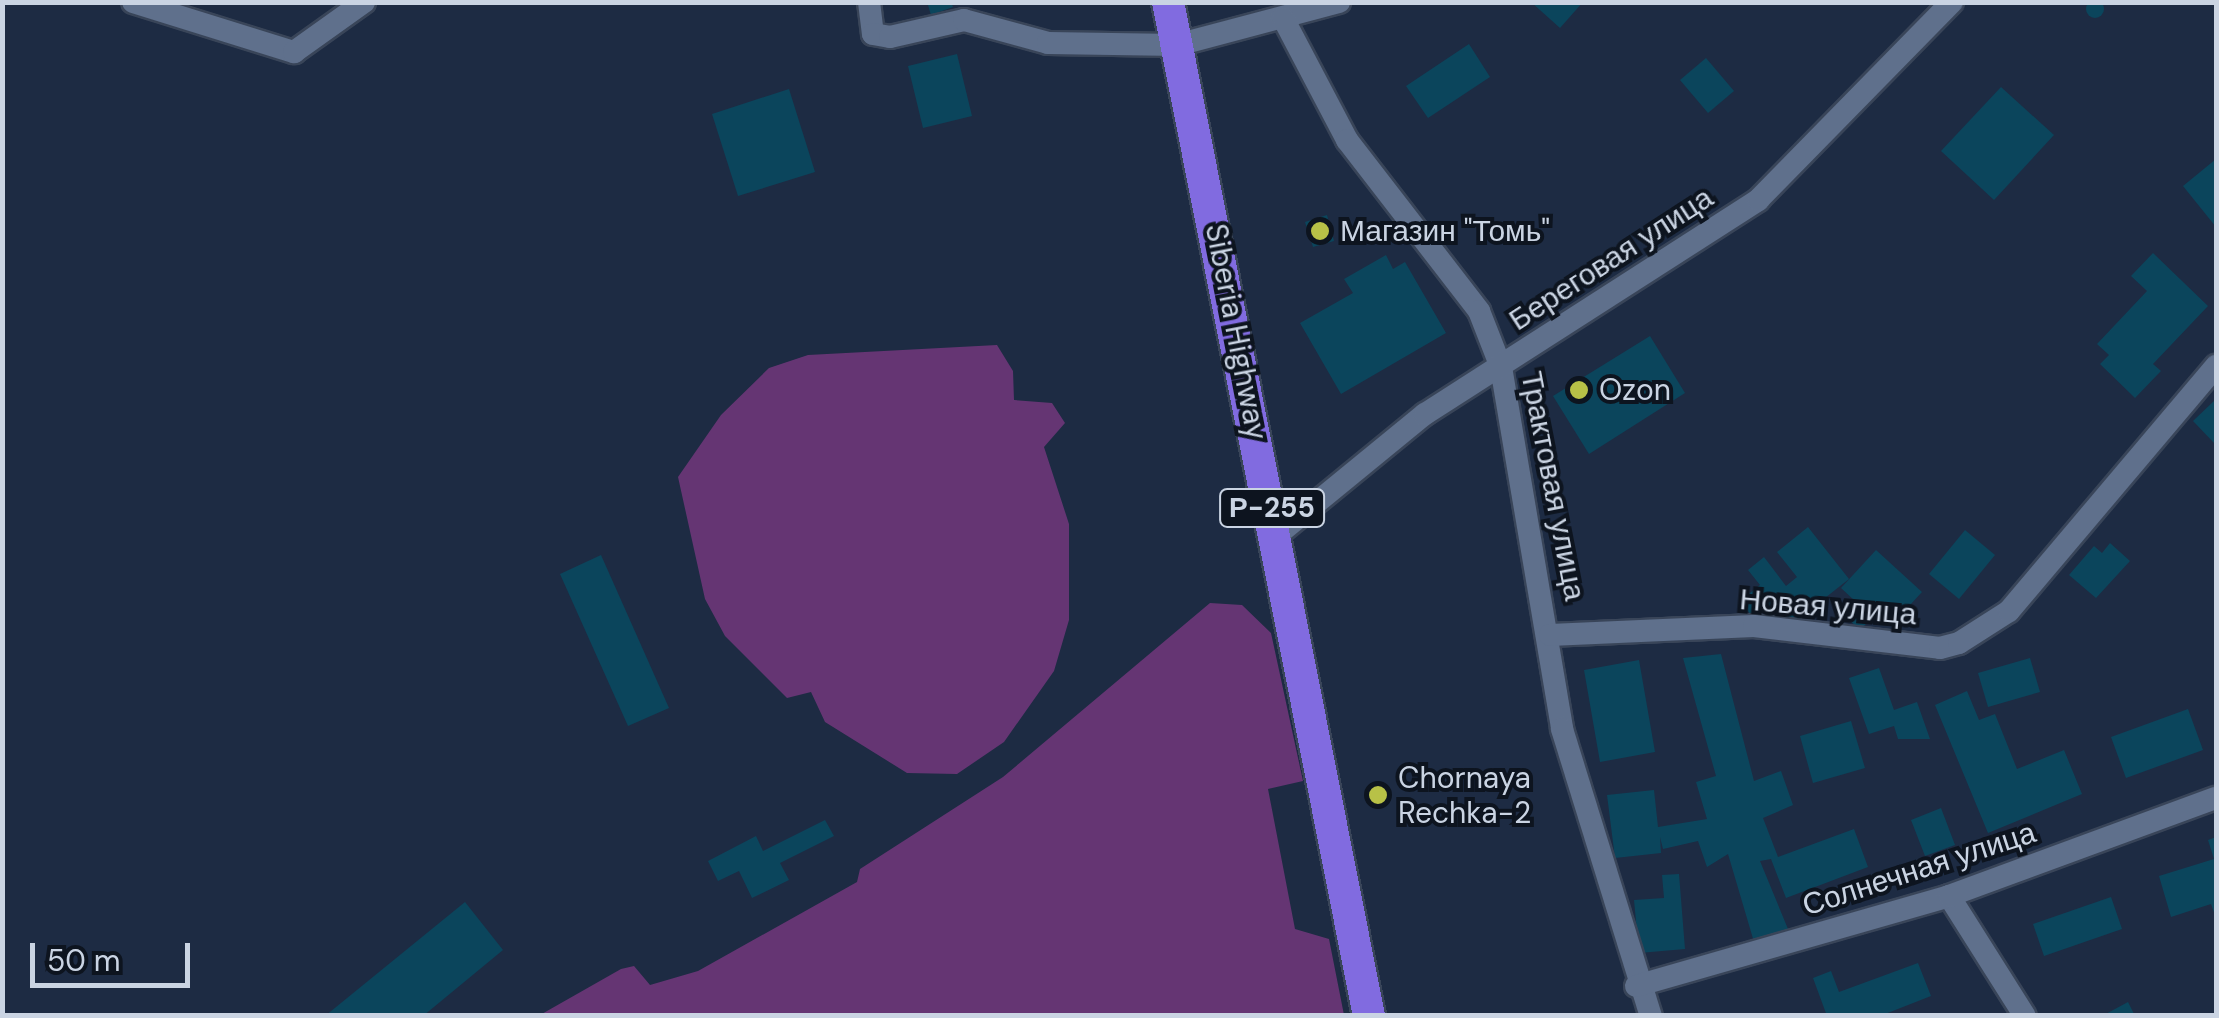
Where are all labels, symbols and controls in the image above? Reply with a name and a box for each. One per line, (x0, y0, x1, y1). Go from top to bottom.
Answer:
street label: Береговая улица (1502, 180, 1720, 338)
place label: Магазин "Томь" (1340, 213, 1550, 249)
marker: Магазин "Томь" (1309, 220, 1331, 242)
street label: Siberia Highway (1197, 221, 1275, 443)
street label: Трактовая улица (1513, 368, 1593, 604)
place label: Ozon (1599, 372, 1671, 408)
marker: Ozon (1568, 379, 1590, 401)
road number: Р-255 (1217, 485, 1327, 531)
street label: Новая улица (1738, 581, 1918, 633)
place label: Chornaya Rechka-2 (1398, 760, 1531, 830)
marker: Chornaya Rechka-2 (1367, 784, 1389, 806)
street label: Солнечная улица (1798, 814, 2040, 924)
scale bar (35, 923, 195, 985)
text: 50 m (47, 941, 121, 980)

